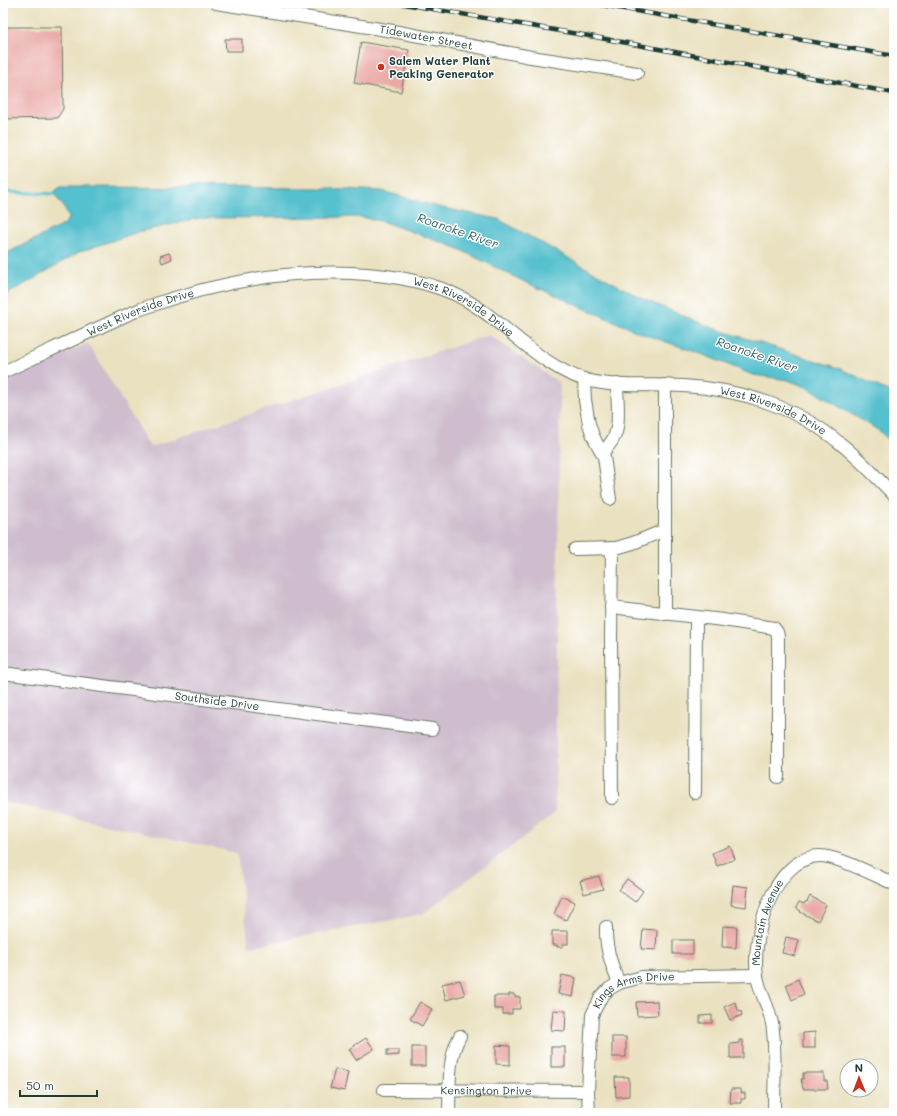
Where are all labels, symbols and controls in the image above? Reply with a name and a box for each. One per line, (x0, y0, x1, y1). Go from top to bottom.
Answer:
street label: Tidewater Street (379, 21, 474, 53)
place label: Salem Water Plant Peaking Generator (389, 53, 494, 81)
marker: Salem Water Plant Peaking Generator (376, 62, 386, 72)
water label: Roanoke River (416, 209, 501, 251)
street label: West Riverside Drive (412, 273, 518, 340)
street label: West Riverside Drive (84, 285, 196, 339)
water label: Roanoke River (715, 333, 800, 375)
street label: West Riverside Drive (719, 382, 830, 438)
street label: Southside Drive (174, 688, 261, 713)
street label: Mountain Avenue (748, 876, 787, 966)
street label: Kings Arms Drive (589, 968, 675, 1011)
north arrow (839, 1058, 879, 1098)
text: N (855, 1060, 863, 1075)
scale bar (20, 1072, 97, 1098)
text: 50 m (26, 1077, 54, 1093)
street label: Kensington Drive (440, 1082, 532, 1098)

